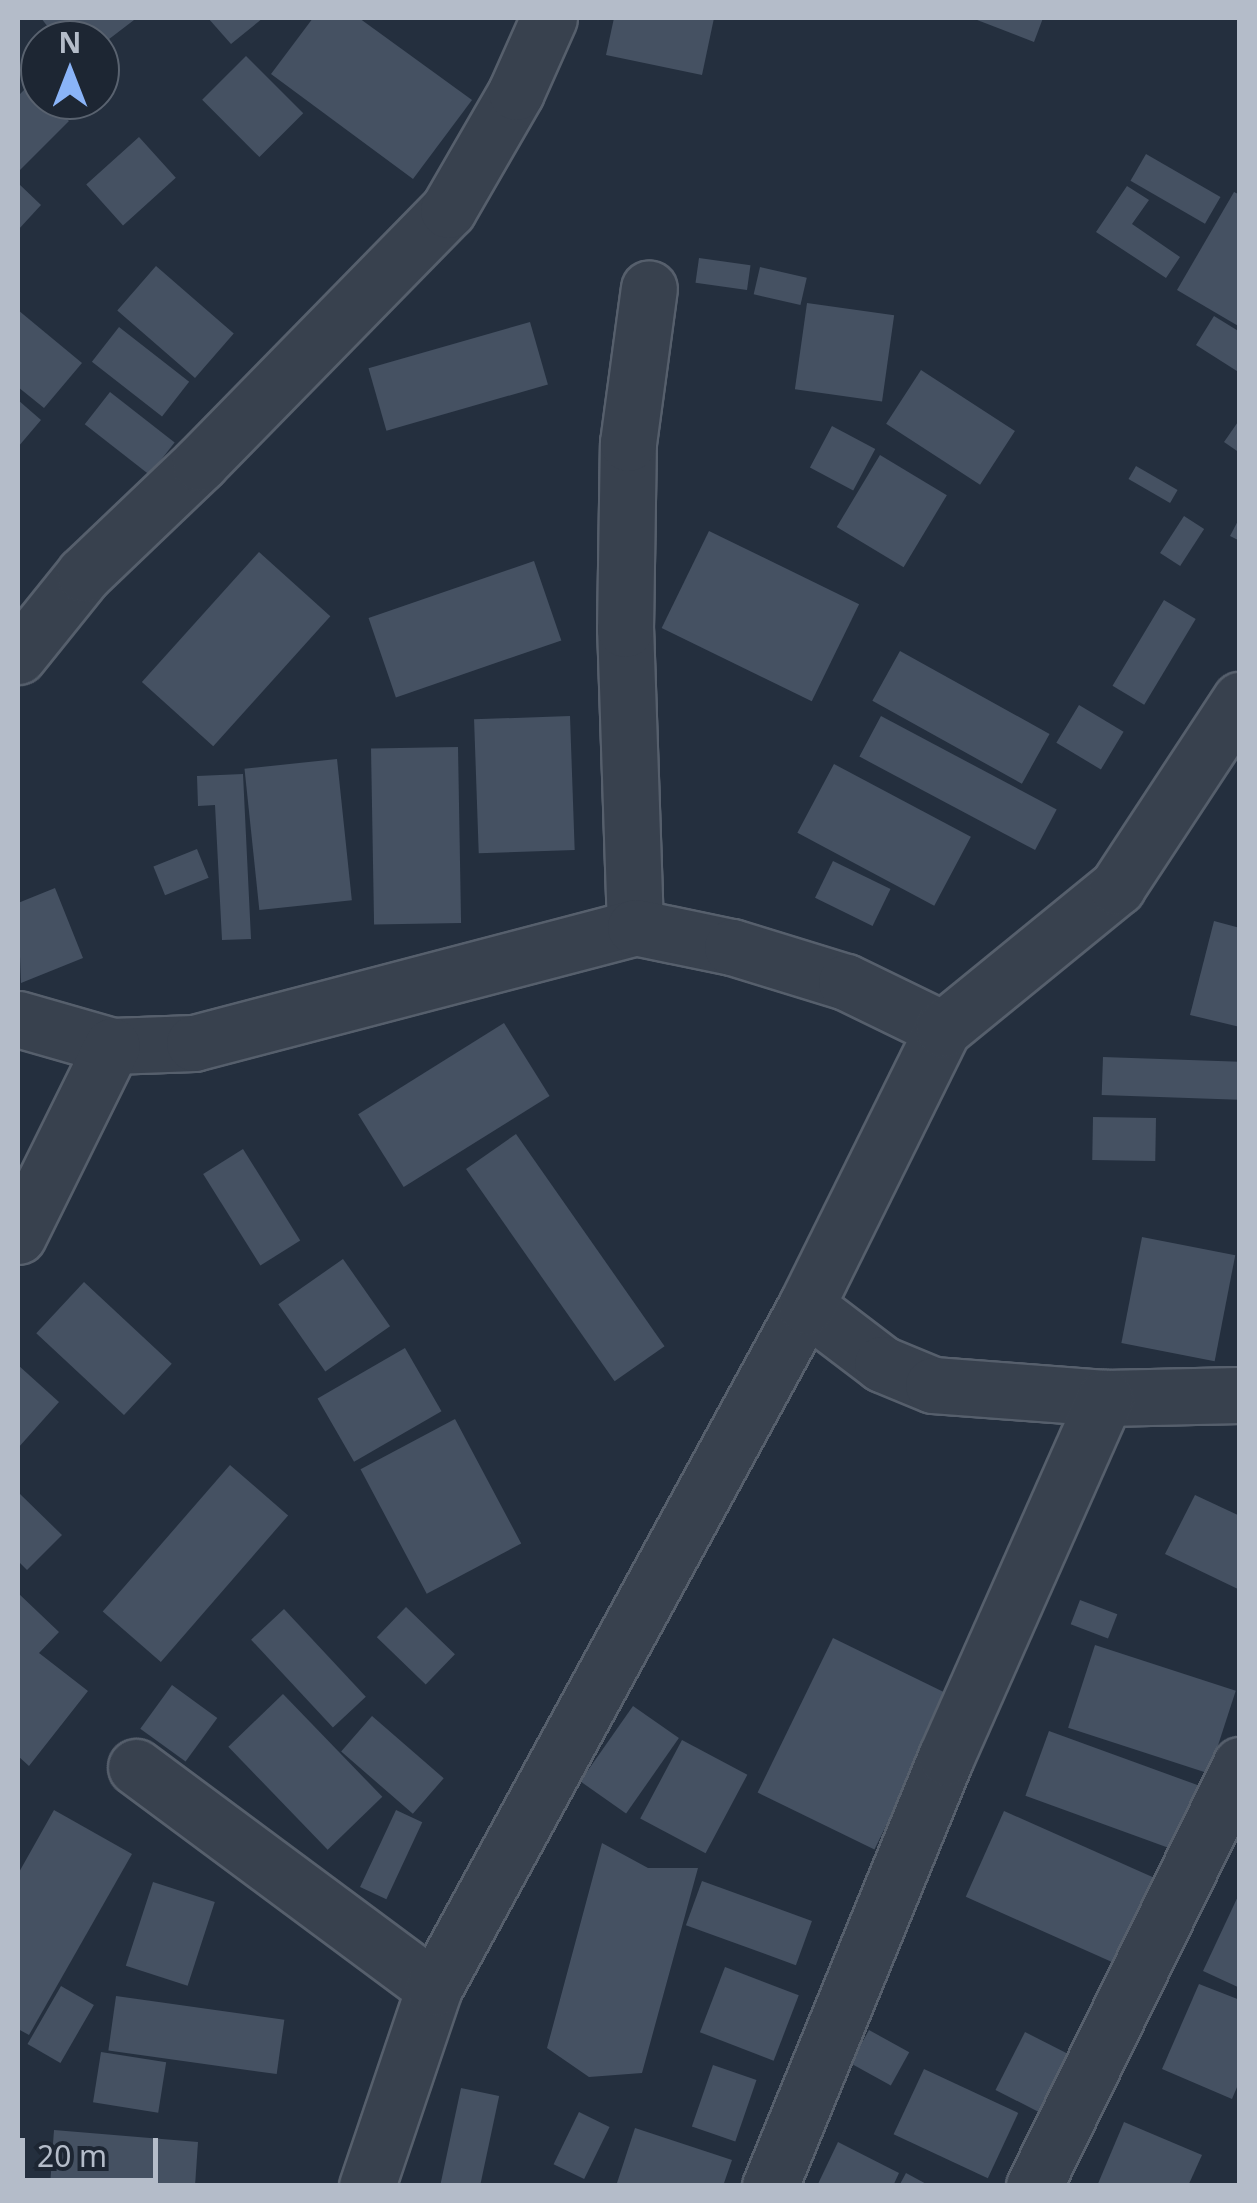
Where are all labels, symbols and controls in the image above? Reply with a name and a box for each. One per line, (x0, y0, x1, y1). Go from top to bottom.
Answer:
north arrow (20, 20, 120, 120)
text: N (59, 23, 81, 61)
scale bar (25, 2118, 162, 2180)
text: 20 m (37, 2135, 107, 2176)

